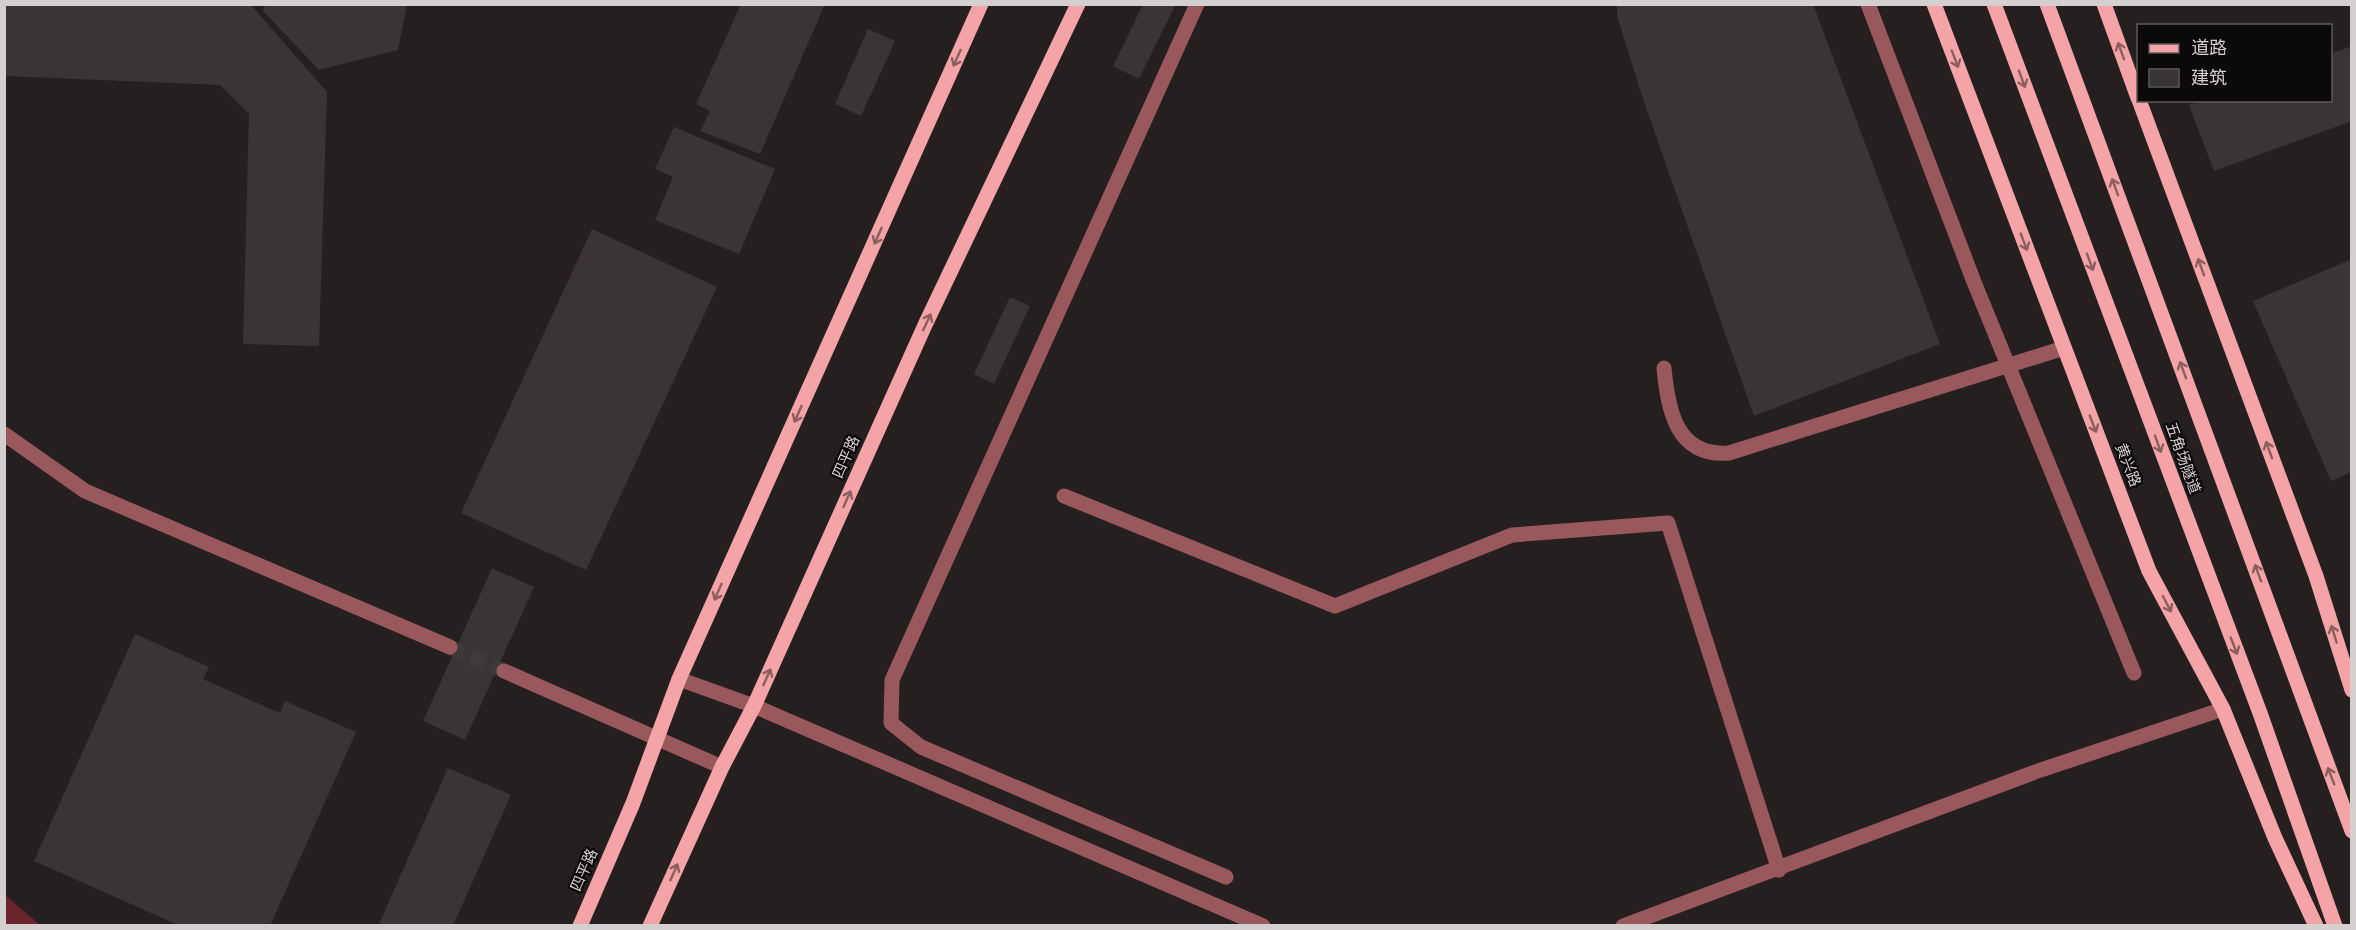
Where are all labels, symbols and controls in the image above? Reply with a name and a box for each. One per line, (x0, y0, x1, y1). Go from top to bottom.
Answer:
legend (2137, 24, 2332, 102)
text: 道路 (2191, 37, 2227, 58)
one-way arrow (2115, 42, 2126, 61)
one-way arrow (951, 48, 963, 66)
one-way arrow (1950, 49, 1961, 68)
text: 建筑 (2191, 67, 2227, 88)
one-way arrow (2017, 69, 2028, 88)
one-way arrow (2108, 178, 2119, 197)
one-way arrow (871, 226, 883, 244)
one-way arrow (2019, 232, 2030, 250)
one-way arrow (2085, 252, 2096, 270)
one-way arrow (2195, 258, 2206, 277)
one-way arrow (921, 313, 933, 331)
one-way arrow (2176, 361, 2187, 380)
one-way arrow (792, 404, 803, 422)
one-way arrow (2089, 414, 2100, 433)
street label: 五角场隧道 (2162, 420, 2204, 496)
street label: 四平路 (829, 433, 863, 481)
one-way arrow (2154, 434, 2165, 453)
street label: 黄兴路 (2112, 441, 2144, 489)
one-way arrow (2263, 441, 2274, 460)
one-way arrow (841, 491, 853, 509)
one-way arrow (2251, 564, 2262, 582)
one-way arrow (712, 582, 724, 600)
one-way arrow (2161, 595, 2173, 612)
one-way arrow (2328, 625, 2339, 644)
one-way arrow (2230, 637, 2241, 655)
one-way arrow (761, 669, 773, 687)
one-way arrow (2325, 767, 2336, 786)
street label: 四平路 (567, 846, 601, 894)
one-way arrow (669, 863, 680, 881)

